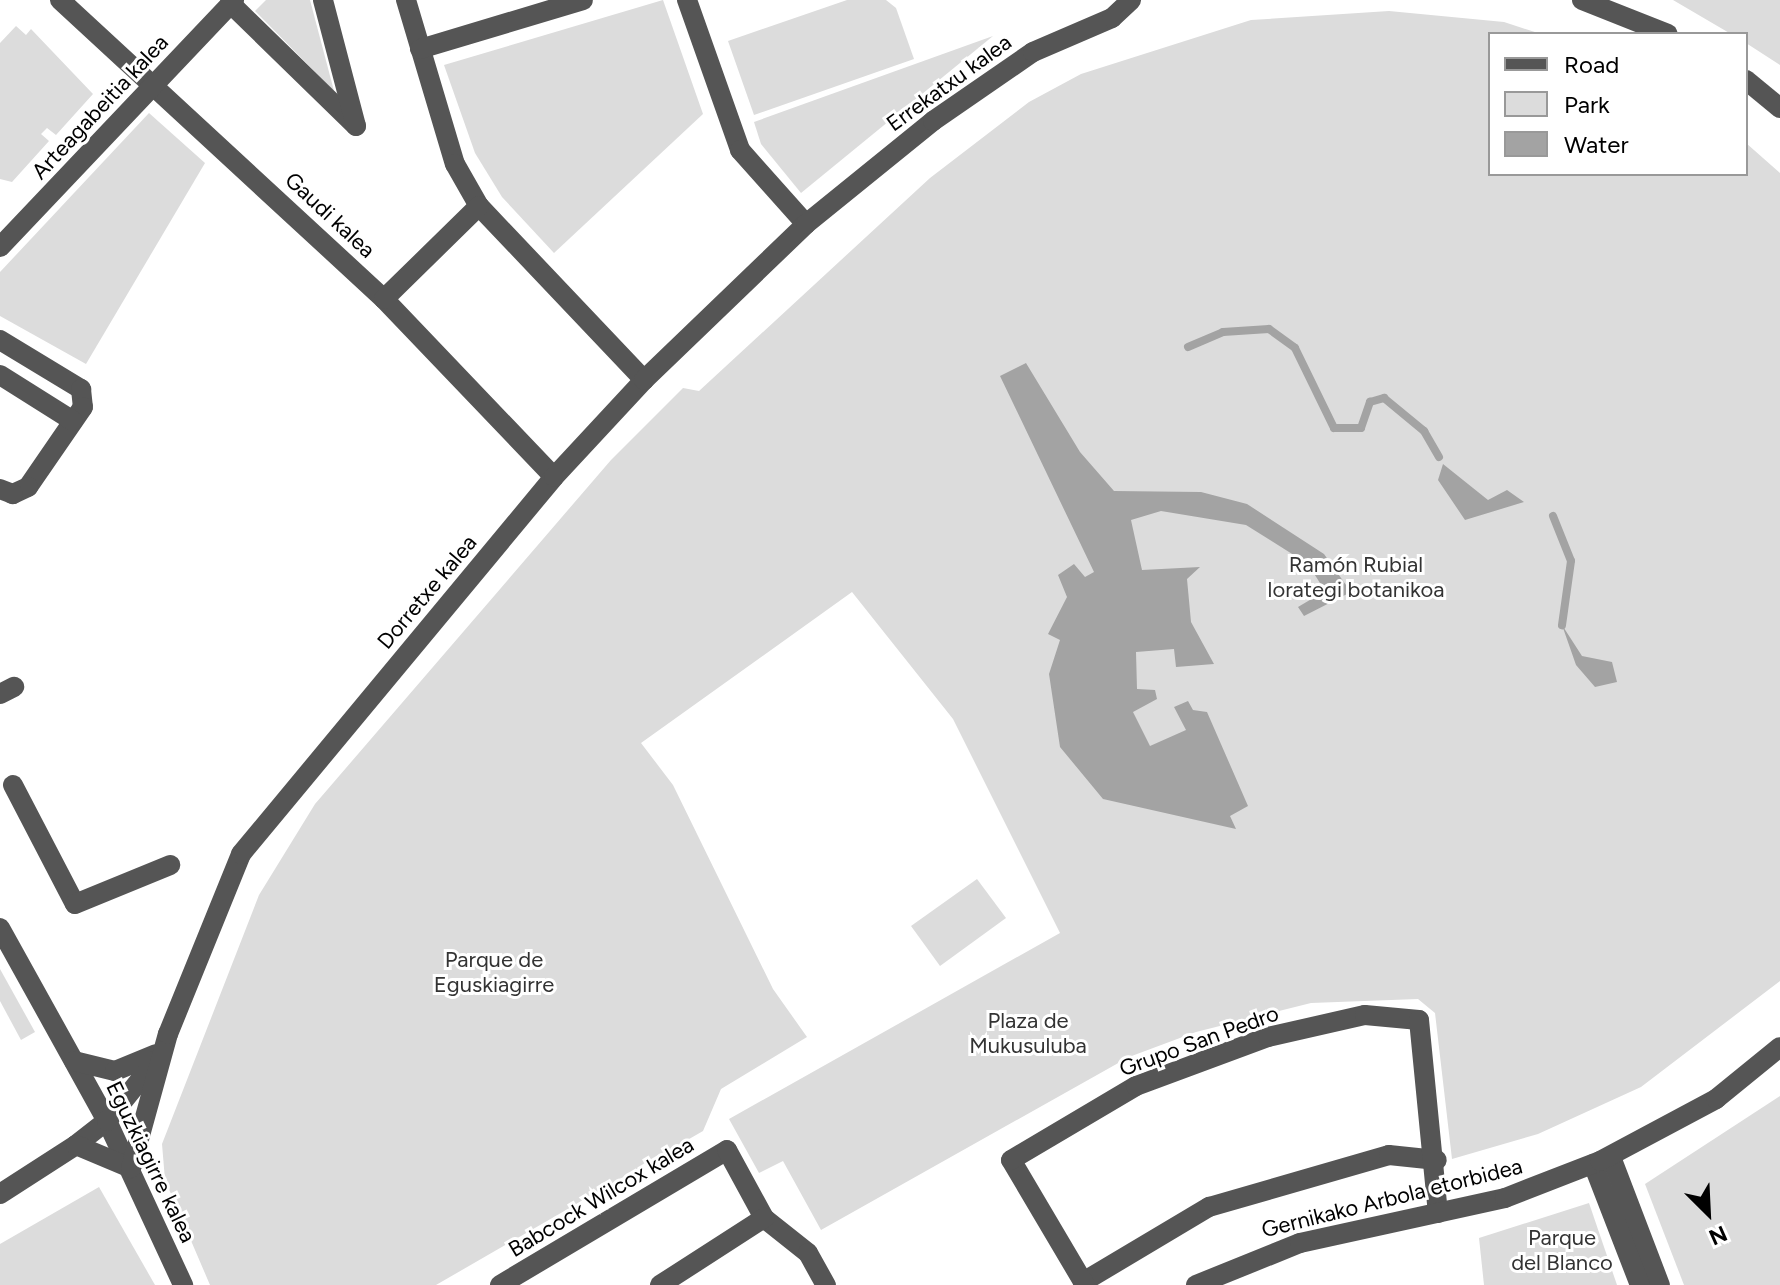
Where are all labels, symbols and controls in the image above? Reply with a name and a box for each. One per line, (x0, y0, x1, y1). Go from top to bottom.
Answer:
street label: Arteagabeitia kalea (26, 29, 174, 185)
street label: Errekatxu kalea (881, 29, 1017, 137)
legend (1488, 32, 1748, 176)
text: Road (1564, 50, 1619, 79)
text: Park (1564, 90, 1610, 119)
text: Water (1564, 130, 1629, 159)
street label: Gaudi kalea (280, 167, 380, 263)
street label: Dorretxe kalea (372, 530, 482, 654)
park label: Ramón Rubial lorategi botanikoa (1268, 551, 1444, 602)
park label: Parque de Eguskiagirre (434, 946, 554, 998)
street label: Grupo San Pedro (1116, 1000, 1282, 1082)
park label: Plaza de Mukusuluba (969, 1007, 1087, 1058)
street label: Eguzkiagirre kalea (101, 1077, 201, 1247)
street label: Babcock Wilcox kalea (504, 1131, 698, 1263)
street label: Gernikako Arbola etorbidea (1259, 1153, 1525, 1243)
north arrow (1668, 1173, 1748, 1253)
text: N (1705, 1220, 1731, 1251)
park label: Parque del Blanco (1511, 1224, 1613, 1276)

